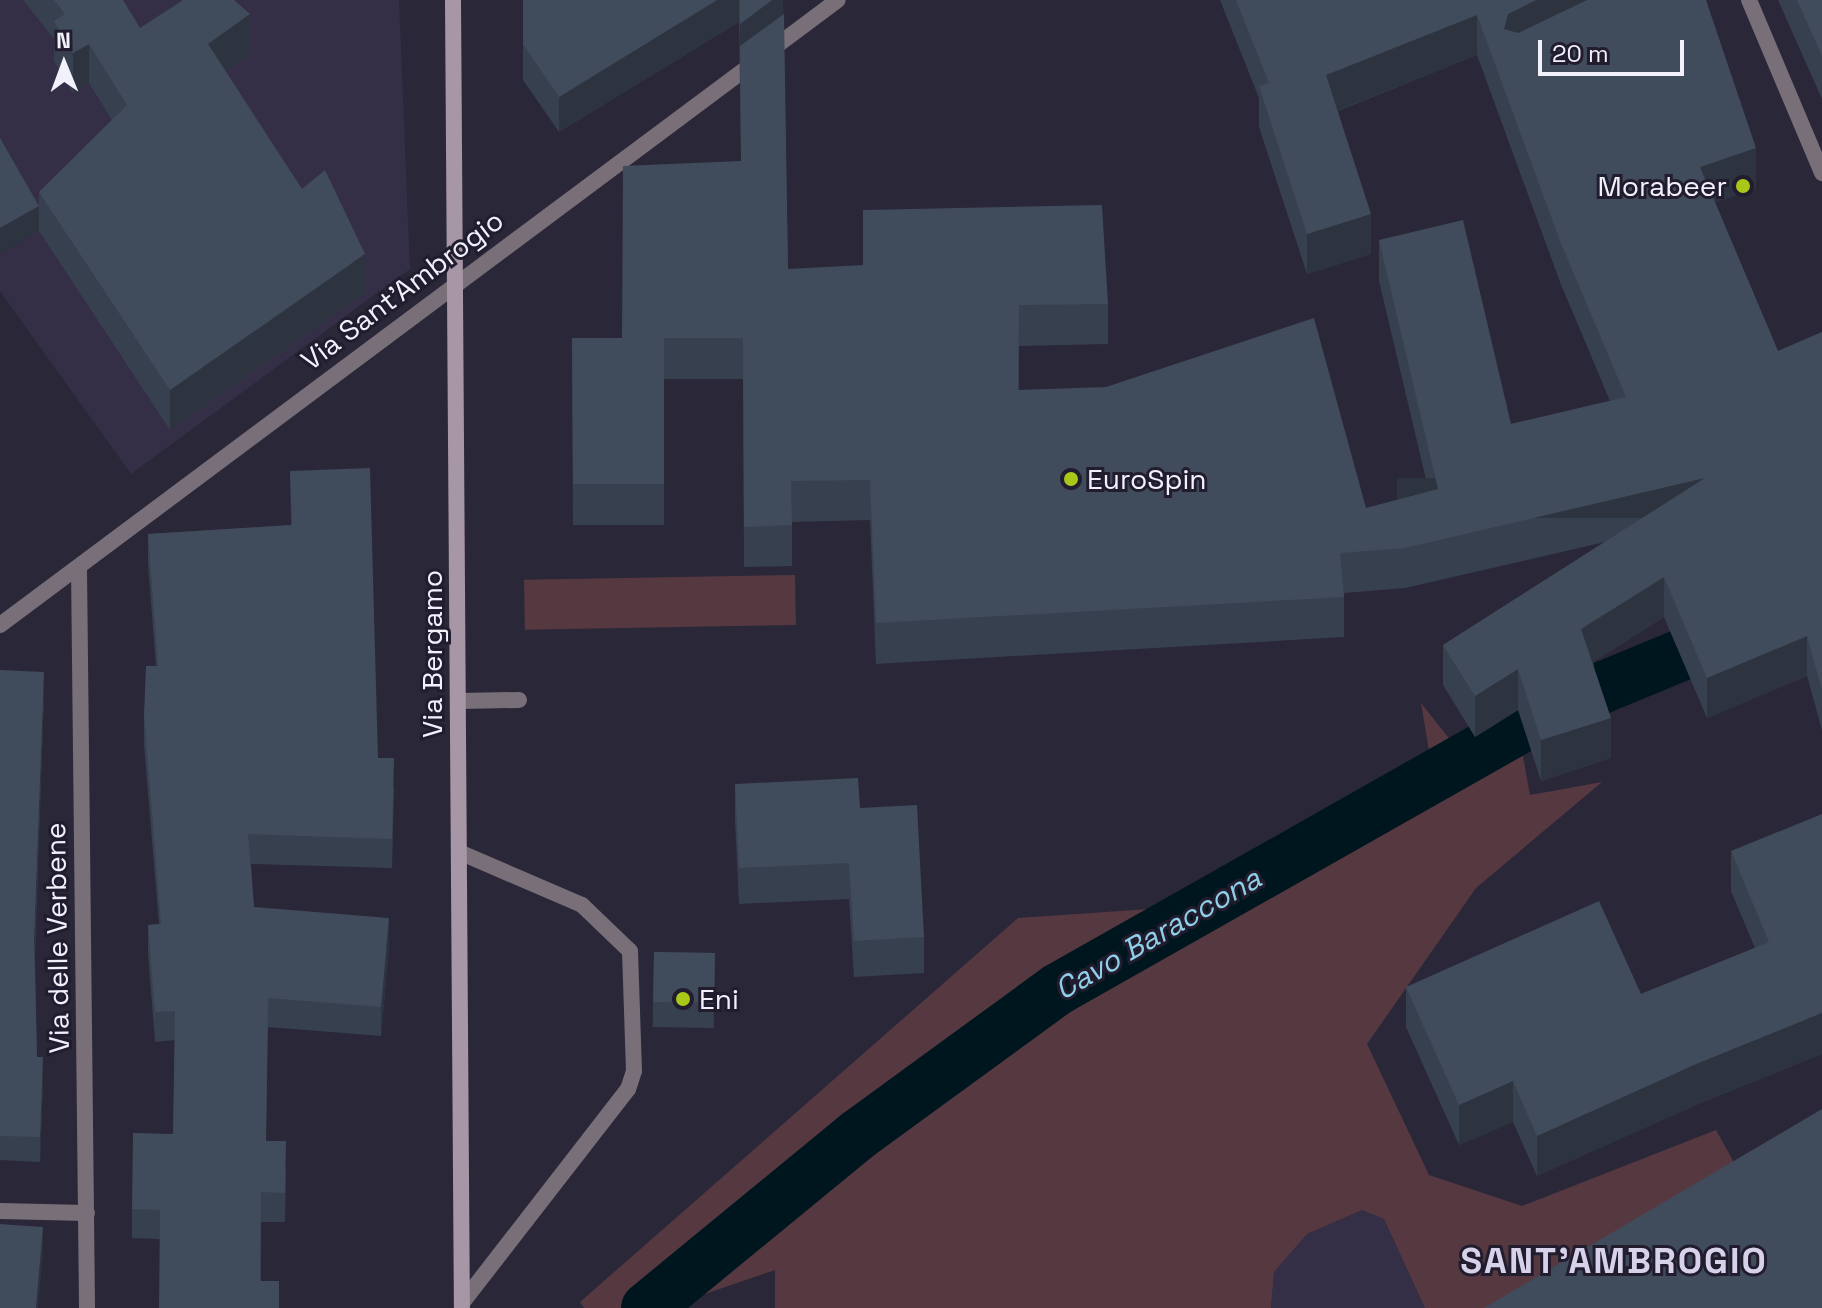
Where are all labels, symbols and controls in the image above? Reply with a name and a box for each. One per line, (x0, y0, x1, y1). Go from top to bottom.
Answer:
north arrow (24, 24, 104, 104)
scale bar (1542, 24, 1688, 74)
text: N (56, 26, 71, 54)
text: 20 m (1552, 38, 1609, 69)
place label: Morabeer (1598, 169, 1727, 203)
marker: Morabeer (1734, 177, 1752, 195)
street label: Via Sant'Ambrogio (294, 203, 510, 377)
place label: EuroSpin (1087, 462, 1206, 496)
marker: EuroSpin (1062, 470, 1080, 488)
street label: Via Bergamo (415, 570, 449, 738)
street label: Via delle Verbene (38, 822, 76, 1054)
water label: Cavo Baraccona (1048, 860, 1268, 1008)
place label: Eni (699, 982, 739, 1016)
marker: Eni (674, 990, 692, 1008)
district label: SANT'AMBROGIO (1460, 1240, 1768, 1284)

